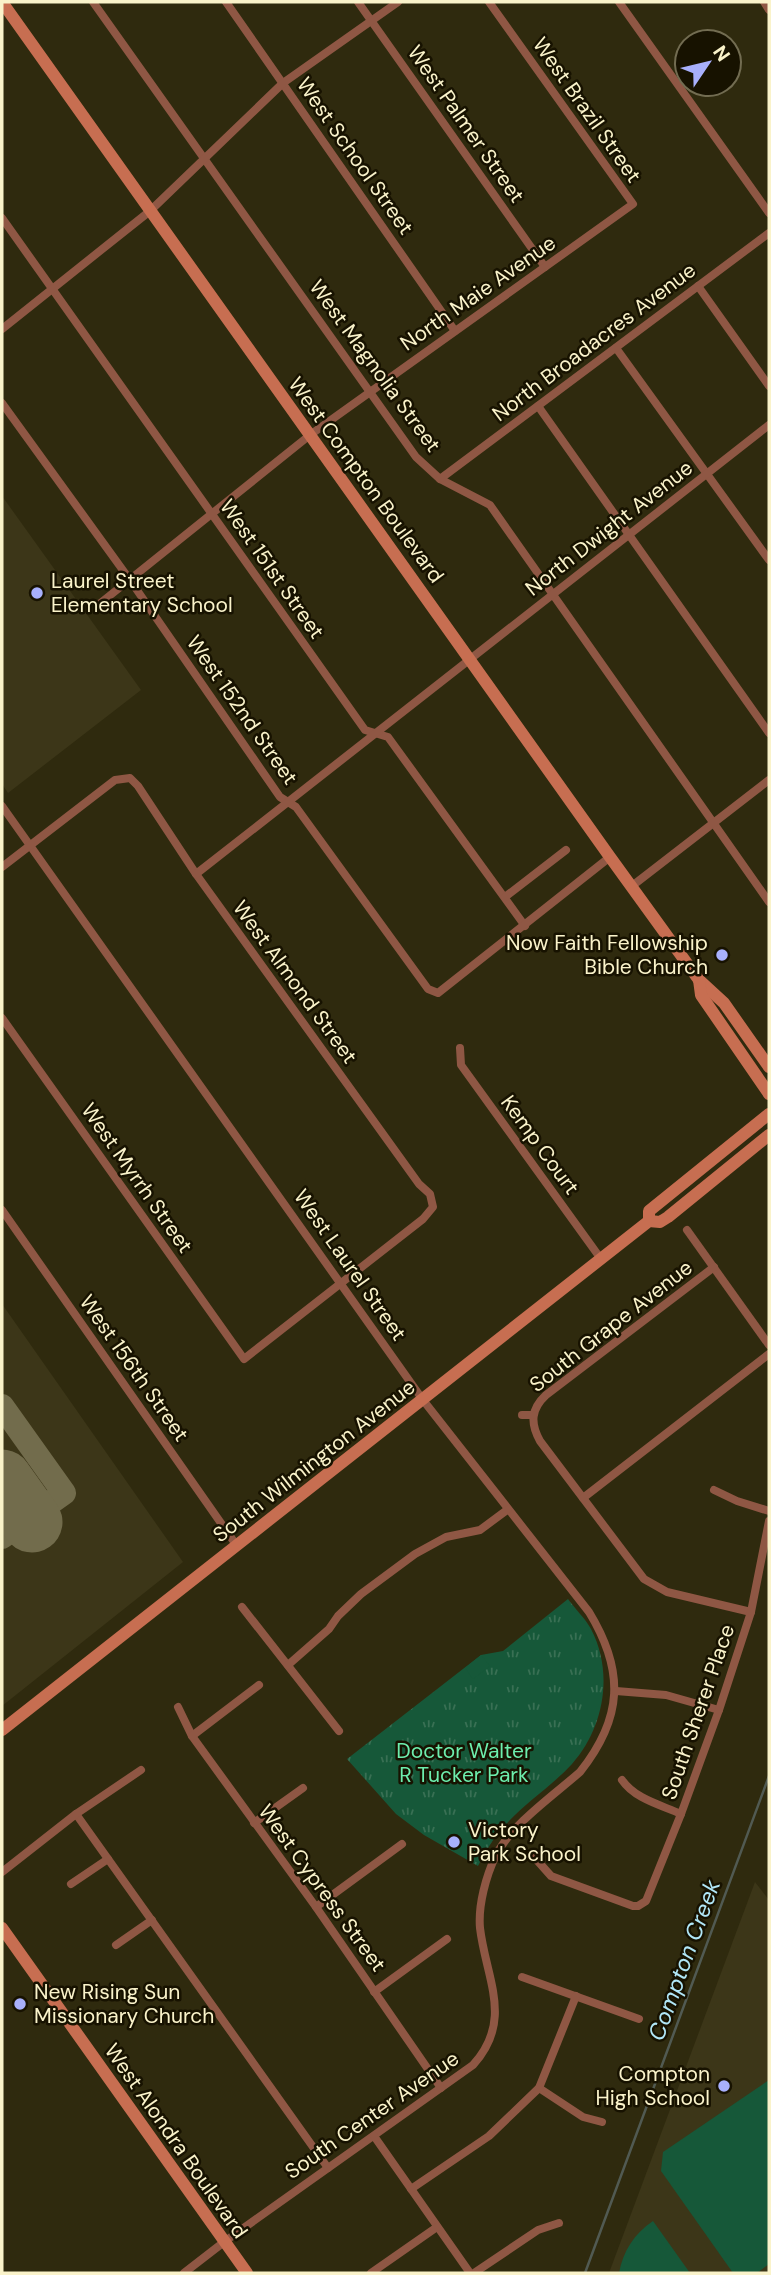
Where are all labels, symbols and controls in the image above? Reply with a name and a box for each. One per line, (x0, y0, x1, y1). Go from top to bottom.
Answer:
north arrow (673, 28, 743, 98)
street label: West Brazil Street (526, 32, 648, 188)
street label: West Palmer Street (401, 40, 531, 208)
text: N (707, 41, 736, 66)
street label: West School Street (290, 72, 420, 240)
street label: North Maie Avenue (395, 229, 561, 357)
street label: North Broadacres Avenue (487, 256, 701, 428)
street label: West Magnolia Street (303, 274, 447, 458)
street label: West Compton Boulevard (282, 371, 450, 589)
street label: North Dwight Avenue (520, 454, 698, 602)
street label: West 151st Street (213, 494, 331, 644)
place label: Laurel Street Elementary School (51, 567, 233, 619)
marker: Laurel Street Elementary School (29, 585, 45, 601)
street label: West 152nd Street (180, 630, 304, 790)
street label: West Almond Street (226, 895, 364, 1069)
place label: Now Faith Fellowship Bible Church (506, 929, 708, 981)
marker: Now Faith Fellowship Bible Church (714, 947, 730, 963)
street label: Kemp Court (494, 1090, 586, 1200)
street label: West Myrrh Street (75, 1097, 199, 1259)
street label: West Laurel Street (287, 1184, 413, 1346)
street label: South Grape Avenue (524, 1253, 698, 1399)
street label: West 156th Street (73, 1289, 195, 1447)
street label: South Wilmington Avenue (207, 1373, 421, 1549)
street label: South Sherer Place (655, 1621, 741, 1803)
park label: Doctor Walter R Tucker Park (396, 1737, 532, 1789)
street label: West Cypress Street (252, 1799, 392, 1977)
place label: Victory Park School (468, 1816, 581, 1868)
marker: Victory Park School (446, 1834, 462, 1850)
water label: Compton Creek (641, 1875, 727, 2045)
place label: New Rising Sun Missionary Church (34, 1978, 214, 2030)
marker: New Rising Sun Missionary Church (12, 1996, 28, 2012)
street label: West Alondra Boulevard (98, 2038, 254, 2244)
street label: South Center Avenue (280, 2044, 465, 2186)
place label: Compton High School (595, 2060, 710, 2112)
marker: Compton High School (716, 2078, 732, 2094)

